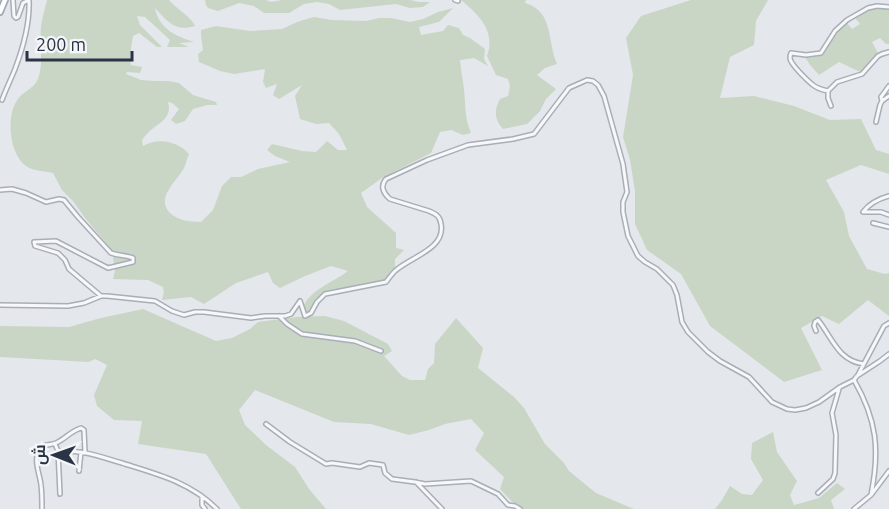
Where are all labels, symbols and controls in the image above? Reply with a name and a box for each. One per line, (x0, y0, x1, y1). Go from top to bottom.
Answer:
scale bar (27, 24, 132, 62)
text: 200 m (36, 34, 86, 54)
north arrow (24, 425, 84, 485)
text: ش (30, 444, 49, 465)

